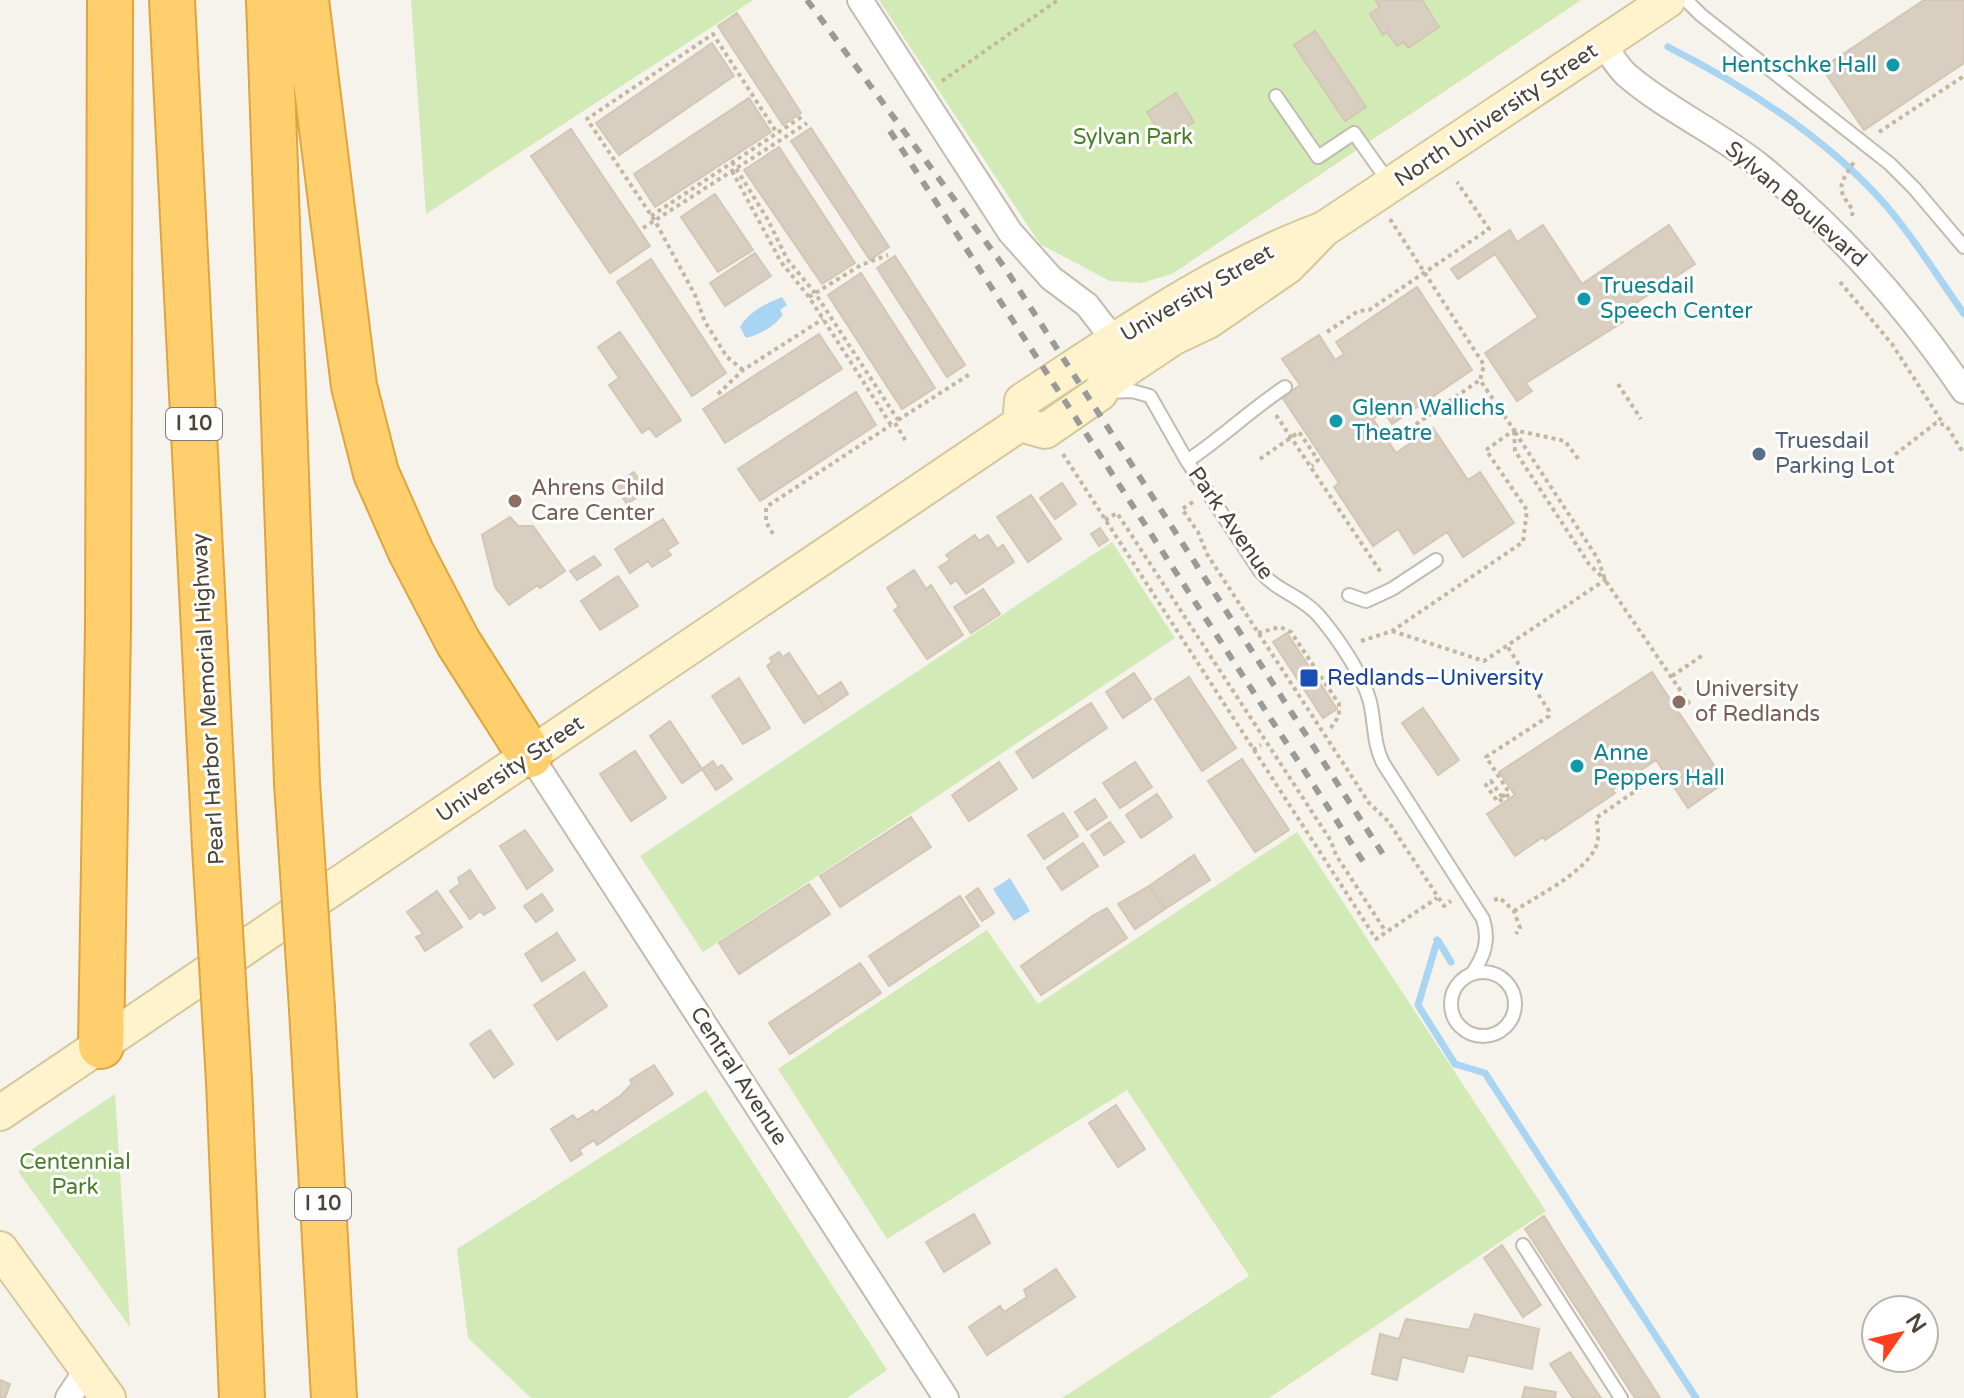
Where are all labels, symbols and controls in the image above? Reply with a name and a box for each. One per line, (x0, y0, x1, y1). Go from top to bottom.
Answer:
street label: North University Street (1390, 37, 1602, 193)
place label: Hentschke Hall (1721, 52, 1877, 78)
marker: Hentschke Hall (1884, 56, 1902, 74)
park label: Sylvan Park (1073, 124, 1193, 150)
street label: Sylvan Boulevard (1720, 136, 1872, 272)
street label: University Street (1116, 239, 1278, 347)
place label: Truesdail Speech Center (1600, 273, 1753, 324)
marker: Truesdail Speech Center (1575, 290, 1593, 308)
place label: Glenn Wallichs Theatre (1352, 395, 1505, 446)
road number: I 10 (166, 408, 222, 440)
marker: Glenn Wallichs Theatre (1327, 412, 1345, 430)
place label: Truesdail Parking Lot (1775, 428, 1895, 479)
marker: Truesdail Parking Lot (1750, 445, 1768, 463)
street label: Park Avenue (1183, 462, 1279, 584)
place label: Ahrens Child Care Center (531, 475, 664, 526)
marker: Ahrens Child Care Center (506, 492, 524, 510)
street label: Pearl Harbor Memorial Highway (186, 532, 230, 866)
place label: Redlands–University (1327, 665, 1544, 691)
marker: Redlands–University (1298, 667, 1320, 689)
place label: University of Redlands (1695, 676, 1820, 727)
marker: University of Redlands (1670, 693, 1688, 711)
street label: University Street (431, 710, 589, 828)
place label: Anne Peppers Hall (1593, 740, 1725, 791)
marker: Anne Peppers Hall (1568, 757, 1586, 775)
street label: Central Avenue (685, 1002, 793, 1150)
park label: Centennial Park (19, 1149, 131, 1200)
road number: I 10 (295, 1188, 351, 1220)
north arrow (1860, 1294, 1940, 1374)
text: N (1900, 1309, 1931, 1338)

